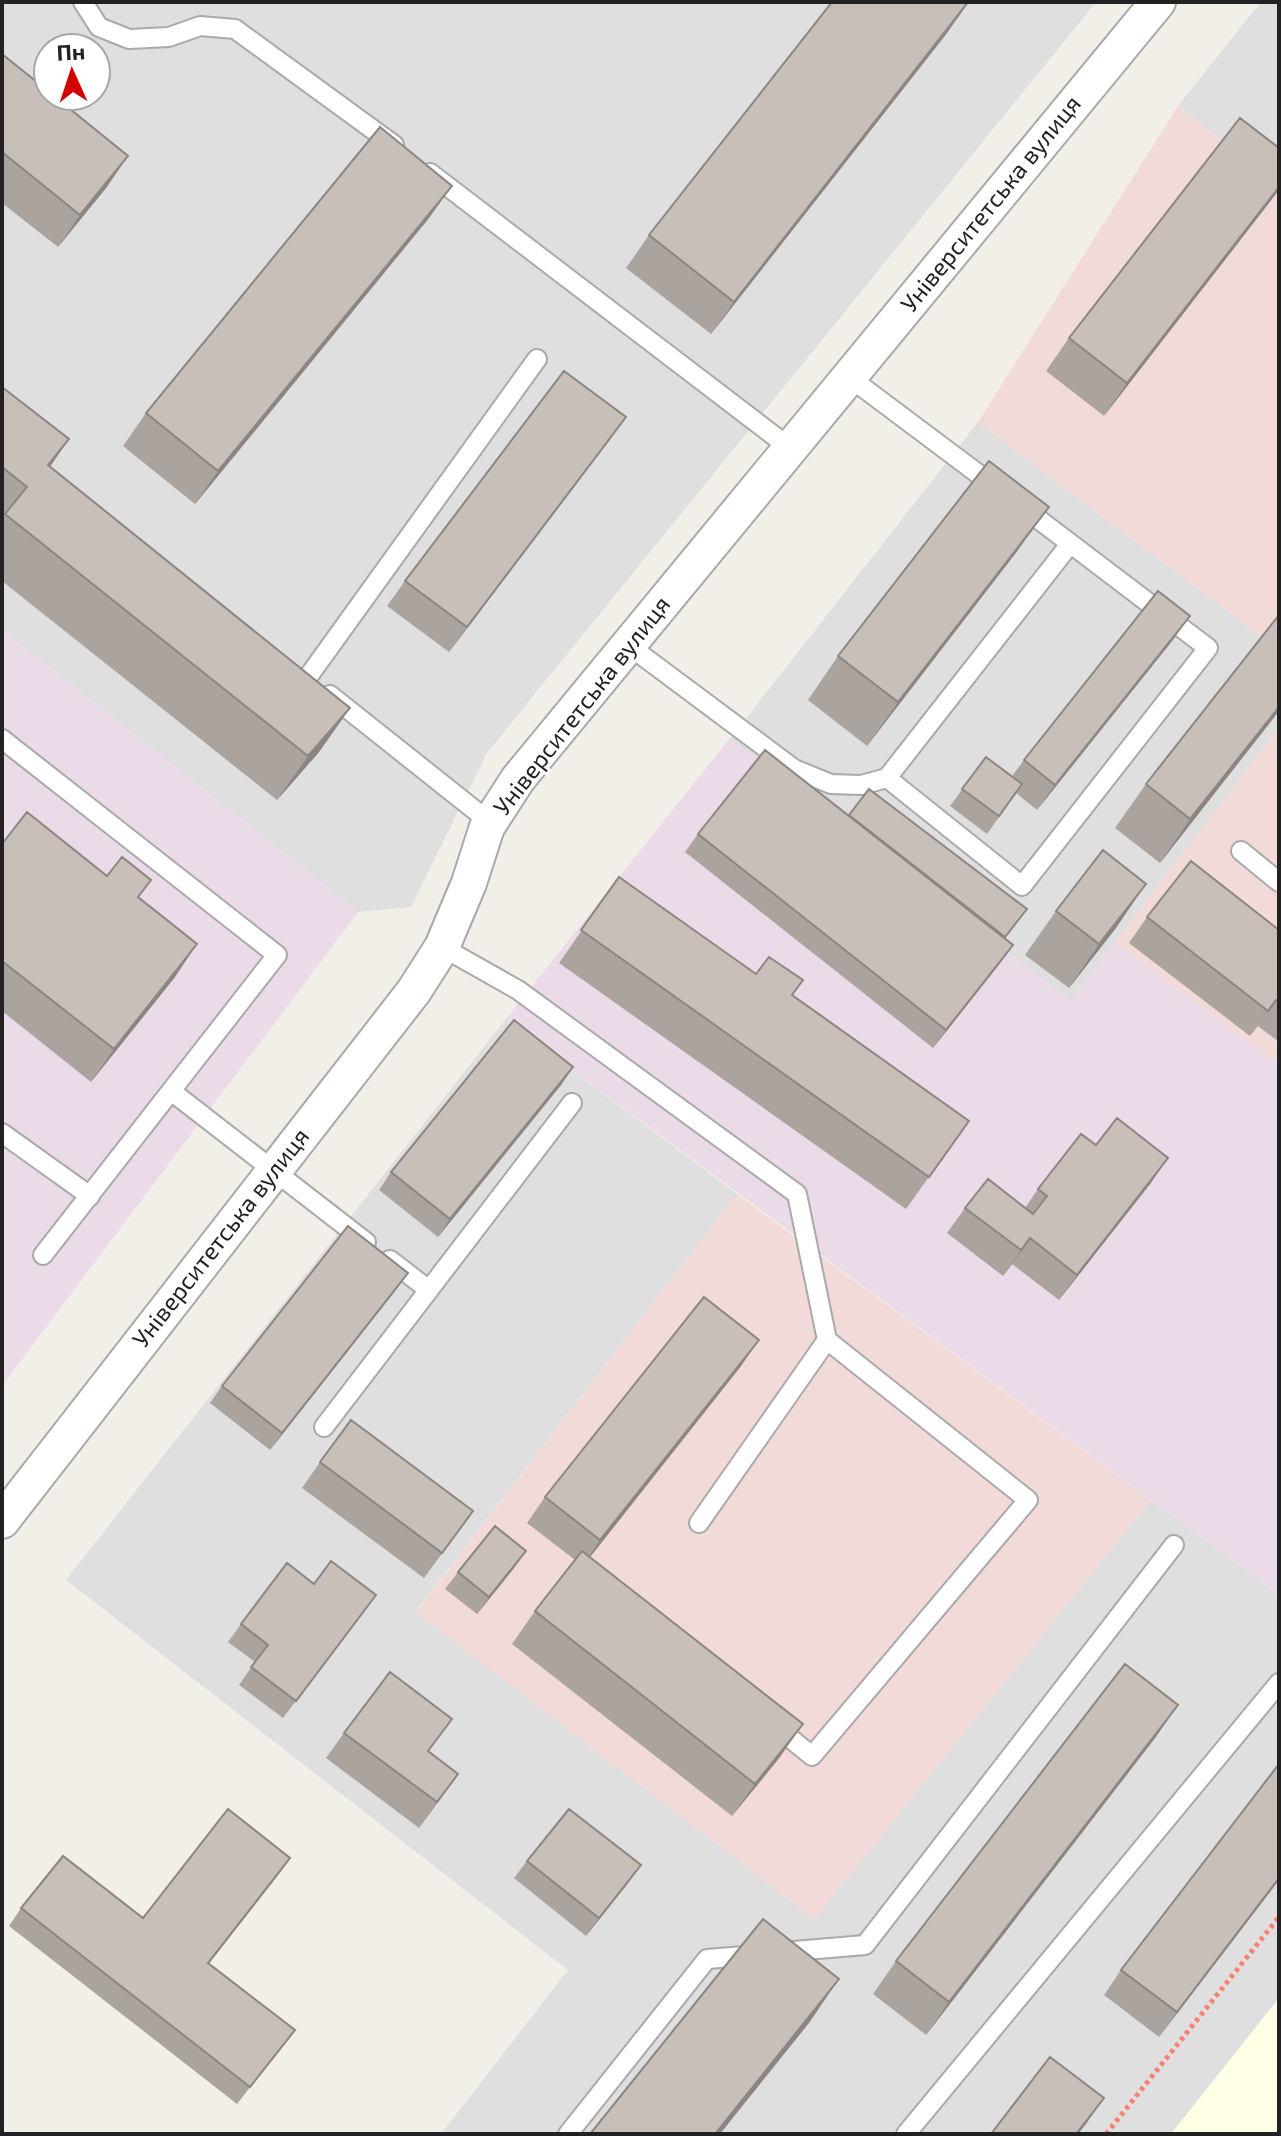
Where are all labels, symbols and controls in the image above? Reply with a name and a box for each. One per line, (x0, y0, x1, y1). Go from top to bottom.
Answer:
north arrow (32, 32, 112, 112)
text: Пн (56, 37, 86, 65)
street label: Університетська вулиця (894, 89, 1087, 318)
street label: Університетська вулиця (486, 590, 676, 821)
street label: Університетська вулиця (125, 1122, 315, 1353)

